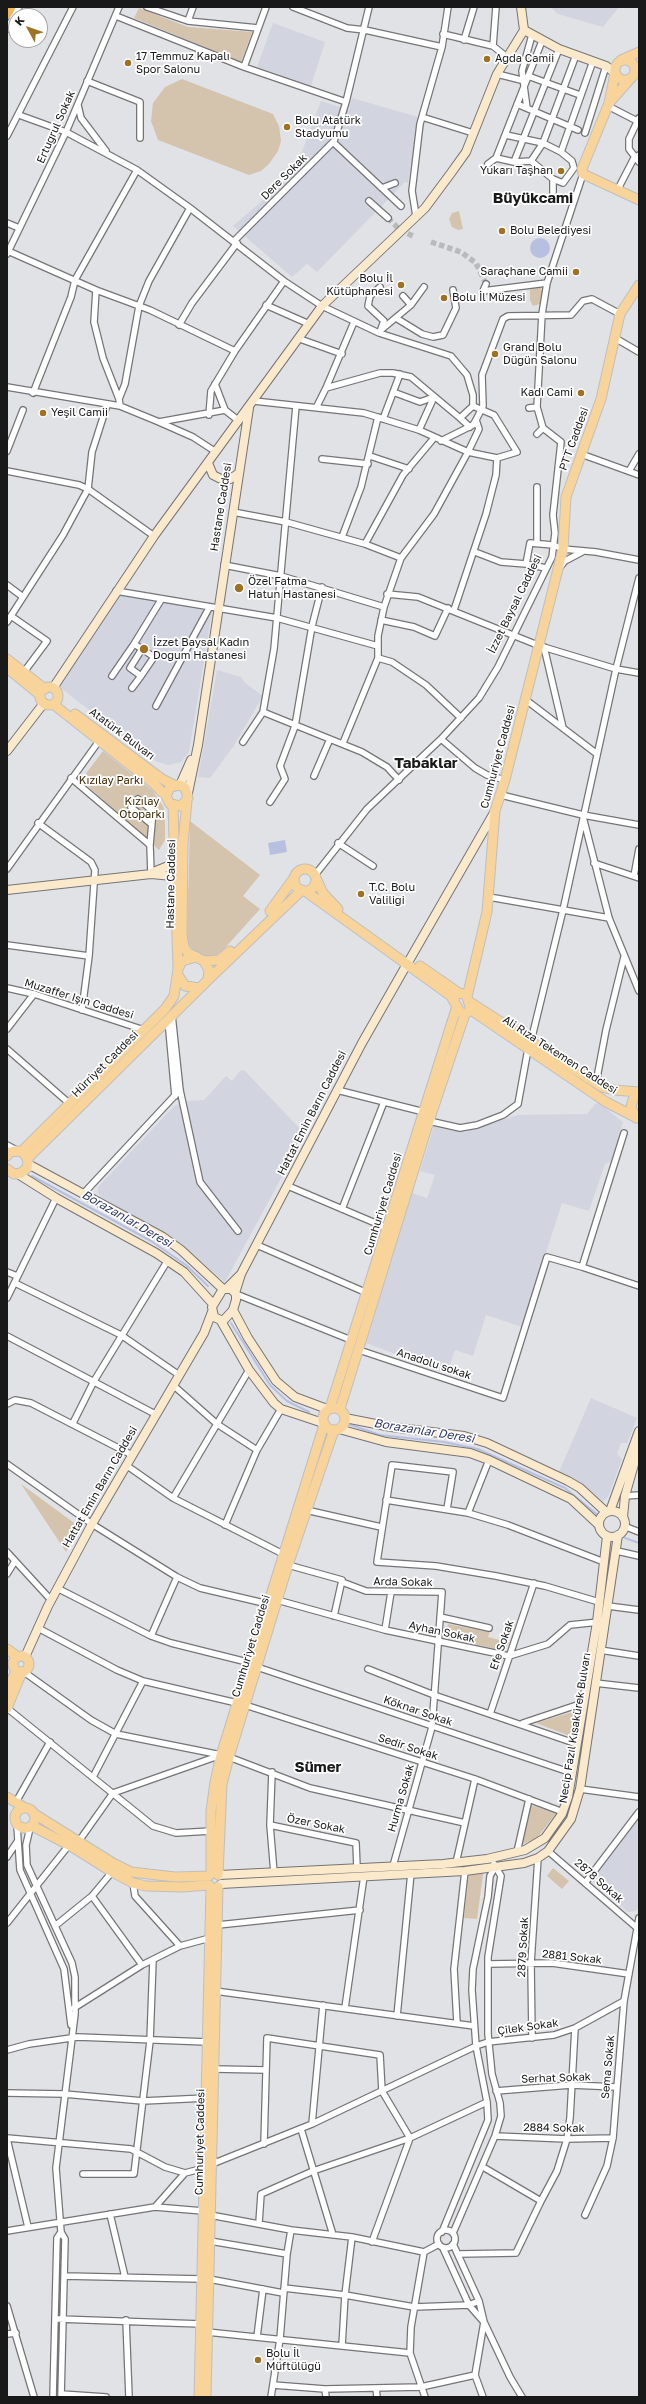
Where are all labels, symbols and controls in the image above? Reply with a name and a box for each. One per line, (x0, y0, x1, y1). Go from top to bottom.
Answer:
north arrow (8, 8, 48, 48)
text: K (12, 13, 27, 28)
place label: 17 Temmuz Kapalı Spor Salonu (136, 50, 230, 76)
place label: Ağda Camii (495, 52, 554, 66)
marker: Ağda Camii (482, 54, 492, 64)
marker: 17 Temmuz Kapalı Spor Salonu (123, 58, 133, 68)
street label: Ertuğrul Sokak (34, 88, 78, 166)
place label: Bolu Atatürk Stadyumu (295, 114, 361, 140)
marker: Bolu Atatürk Stadyumu (282, 122, 292, 132)
street label: Dere Sokak (258, 151, 310, 203)
place label: Yukarı Taşhan (480, 164, 553, 178)
marker: Yukarı Taşhan (556, 166, 566, 176)
district label: Büyükcami (493, 189, 573, 207)
place label: Bolu Belediyesi (510, 224, 591, 238)
marker: Bolu Belediyesi (497, 226, 507, 236)
place label: Saraçhane Camii (480, 265, 568, 279)
marker: Saraçhane Camii (571, 267, 581, 277)
place label: Bolu İl Kütüphanesi (326, 272, 393, 298)
marker: Bolu İl Kütüphanesi (396, 280, 406, 290)
place label: Bolu İl Müzesi (452, 291, 526, 305)
marker: Bolu İl Müzesi (439, 293, 449, 303)
place label: Grand Bolu Düğün Salonu (503, 341, 577, 367)
marker: Grand Bolu Düğün Salonu (490, 349, 500, 359)
place label: Kadı Cami (520, 386, 573, 400)
marker: Kadı Cami (576, 388, 586, 398)
place label: Yeşil Camii (51, 406, 108, 420)
street label: PTT Caddesi (556, 406, 592, 472)
marker: Yeşil Camii (38, 408, 48, 418)
street label: Hastane Caddesi (207, 462, 235, 552)
street label: İzzet Baysal Caddesi (485, 552, 545, 656)
place label: Özel Fatma Hatun Hastanesi (248, 575, 336, 601)
marker: Özel Fatma Hatun Hastanesi (233, 582, 245, 594)
place label: İzzet Baysal Kadın Doğum Hastanesi (153, 636, 249, 662)
marker: İzzet Baysal Kadın Doğum Hastanesi (138, 643, 150, 655)
street label: Cumhuriyet Caddesi (478, 704, 518, 810)
street label: Atatürk Bulvarı (87, 705, 157, 763)
district label: Tabaklar (394, 754, 458, 772)
park label: Kızılay Parkı (79, 774, 143, 788)
park label: Kızılay Otoparkı (119, 795, 165, 821)
street label: Hastane Caddesi (164, 839, 178, 929)
place label: T.C. Bolu Valiliği (369, 881, 415, 907)
marker: T.C. Bolu Valiliği (356, 889, 366, 899)
street label: Muzaffer Işın Caddesi (23, 976, 135, 1022)
street label: Ali Rıza Tekemen Caddesi (500, 1013, 620, 1097)
street label: Hürriyet Caddesi (69, 1028, 141, 1100)
street label: Hattat Emin Barın Caddesi (275, 1049, 349, 1177)
street label: Cumhuriyet Caddesi (361, 1151, 405, 1257)
water label: Borazanlar Deresi (79, 1187, 175, 1251)
street label: Anadolu sokak (395, 1346, 473, 1382)
water label: Borazanlar Deresi (373, 1416, 475, 1446)
street label: Hattat Emin Barın Caddesi (60, 1424, 140, 1550)
street label: Arda Sokak (373, 1575, 433, 1589)
street label: Cumhuriyet Caddesi (229, 1593, 273, 1699)
street label: Efe Sokak (487, 1618, 517, 1672)
street label: Ayhan Sokak (408, 1619, 476, 1645)
street label: Necip Fazıl Kısakürek Bulvarı (557, 1652, 593, 1804)
street label: Köknar Sokak (382, 1693, 454, 1729)
street label: Sedir Sokak (376, 1731, 440, 1763)
district label: Sümer (295, 1758, 341, 1776)
street label: Hurma Sokak (385, 1762, 417, 1834)
street label: Özer Sokak (286, 1812, 346, 1836)
street label: 2878 Sokak (572, 1856, 626, 1906)
street label: 2879 Sokak (515, 1916, 531, 1978)
street label: 2881 Sokak (541, 1947, 603, 1967)
street label: Çilek Sokak (497, 2016, 559, 2038)
street label: Sema Sokak (599, 2034, 617, 2100)
street label: Serhat Sokak (521, 2070, 591, 2086)
street label: Cumhuriyet Caddesi (192, 2089, 208, 2195)
street label: 2884 Sokak (523, 2121, 585, 2135)
place label: Bolu İl Müftülüğü (266, 2347, 321, 2373)
marker: Bolu İl Müftülüğü (253, 2355, 263, 2365)

